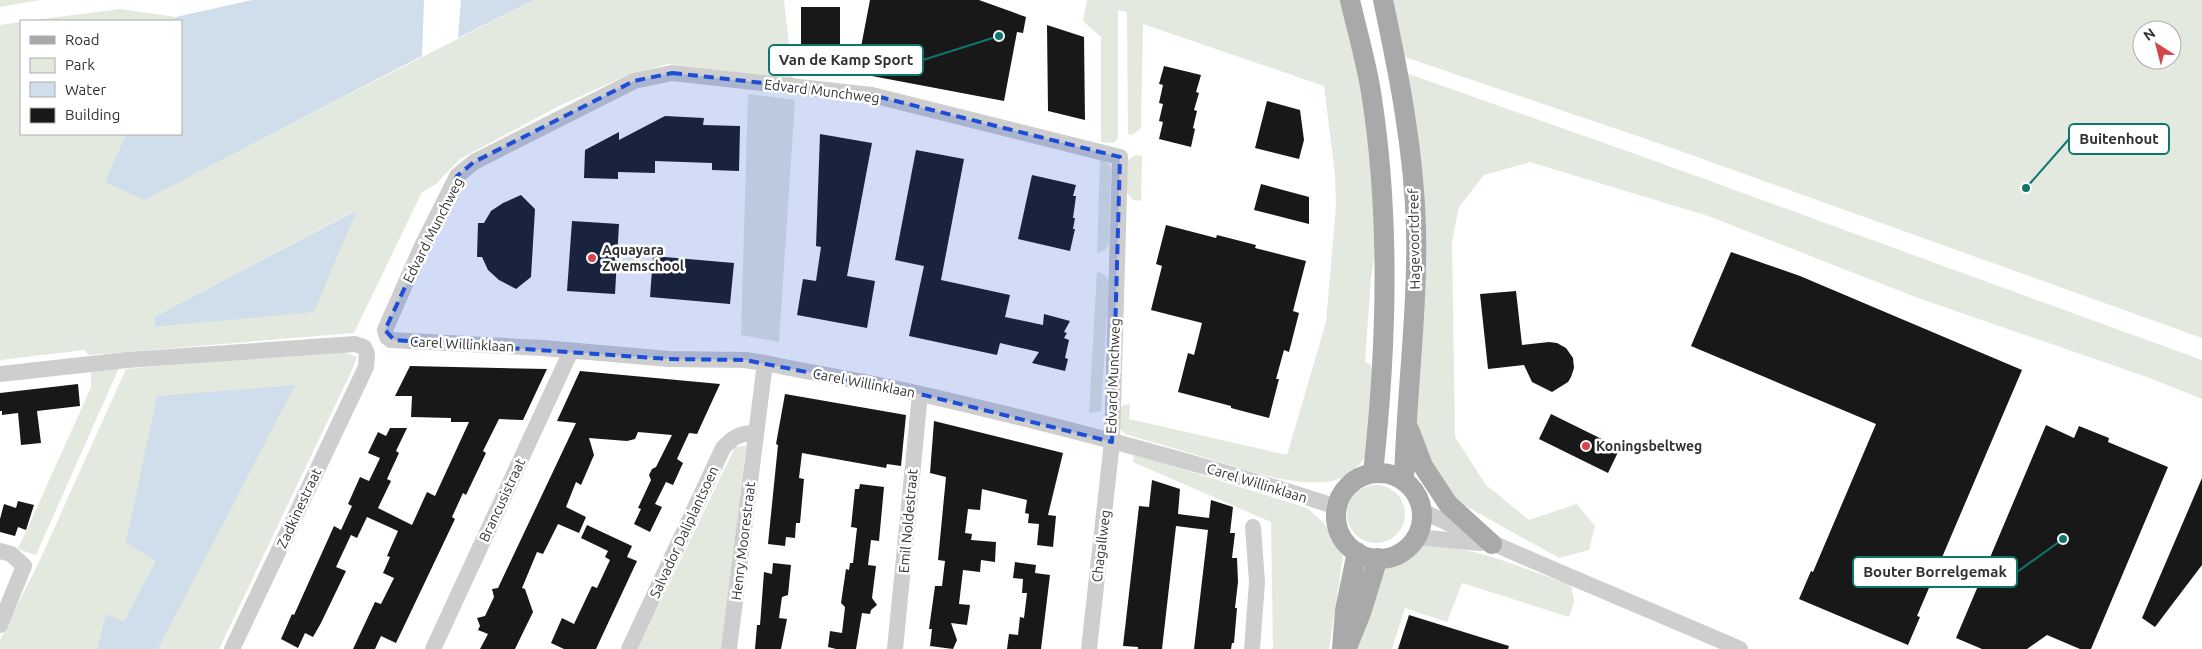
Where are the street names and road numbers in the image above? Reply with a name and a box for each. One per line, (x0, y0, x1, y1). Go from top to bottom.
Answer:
street label: Edvard Munchweg (764, 76, 880, 106)
street label: Edvard Munchweg (400, 175, 466, 285)
street label: Hagevoortdreef (1405, 188, 1423, 290)
street label: Edvard Munchweg (1103, 318, 1123, 434)
street label: Carel Willinklaan (410, 333, 514, 355)
street label: Carel Willinklaan (811, 365, 917, 401)
street label: Brancusistraat (476, 455, 529, 544)
street label: Carel Willinklaan (1205, 460, 1309, 506)
street label: Salvador Daliplantsoen (646, 463, 722, 601)
street label: Zadkinestraat (274, 465, 325, 550)
street label: Emil Noldestraat (895, 468, 921, 574)
street label: Henry Moorestraat (728, 480, 758, 601)
street label: Chagallweg (1089, 509, 1113, 583)

